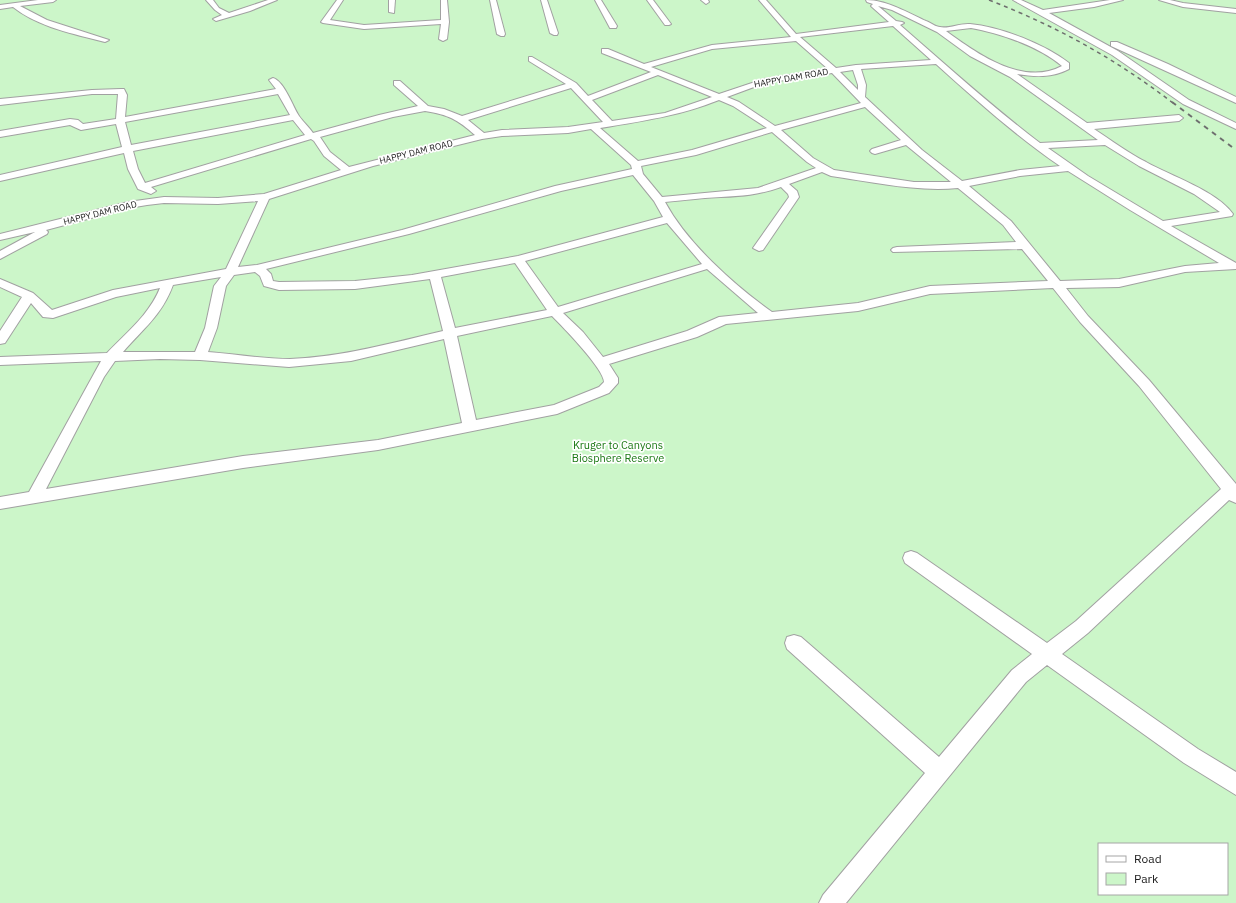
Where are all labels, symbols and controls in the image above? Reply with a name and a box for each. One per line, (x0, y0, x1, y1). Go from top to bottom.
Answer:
street label: HAPPY DAM ROAD (753, 66, 829, 89)
street label: HAPPY DAM ROAD (378, 137, 454, 166)
street label: HAPPY DAM ROAD (62, 198, 138, 227)
park label: Kruger to Canyons Biosphere Reserve (572, 438, 664, 465)
legend (1098, 843, 1228, 895)
text: Road (1134, 851, 1162, 866)
text: Park (1134, 871, 1159, 886)

